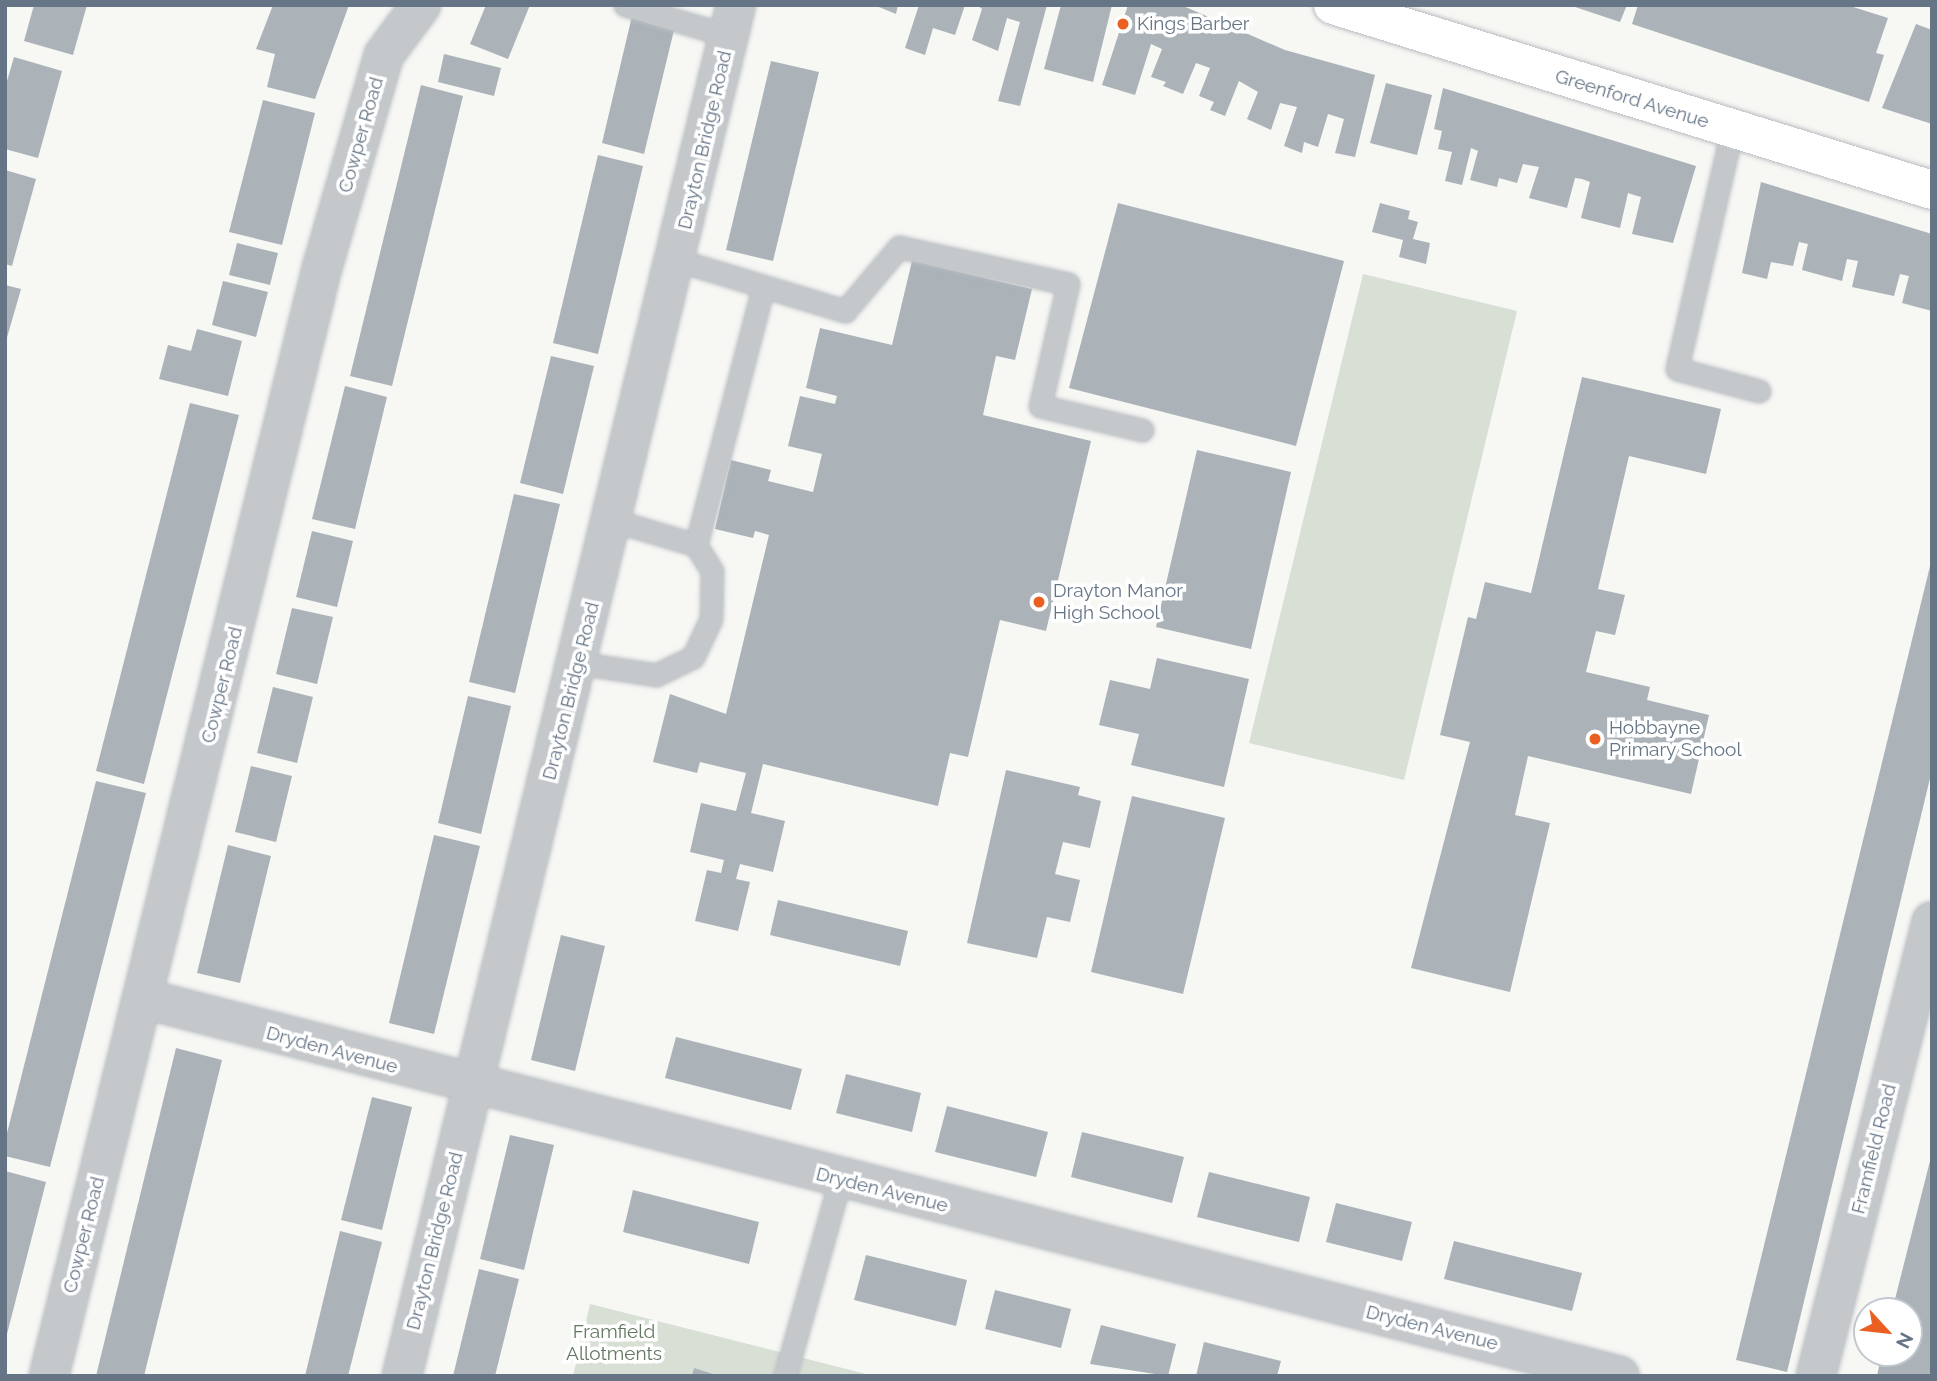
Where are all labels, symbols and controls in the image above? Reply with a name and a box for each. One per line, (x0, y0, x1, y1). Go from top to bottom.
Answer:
place label: Kings Barber (1137, 13, 1249, 35)
marker: Kings Barber (1115, 16, 1131, 32)
street label: Drayton Bridge Road (673, 48, 737, 232)
street label: Greenford Avenue (1552, 65, 1712, 133)
street label: Cowper Road (334, 74, 388, 196)
place label: Drayton Manor High School (1053, 580, 1183, 624)
marker: Drayton Manor High School (1031, 594, 1047, 610)
street label: Drayton Bridge Road (538, 600, 604, 782)
street label: Cowper Road (196, 624, 248, 746)
place label: Hobbayne Primary School (1609, 717, 1742, 761)
marker: Hobbayne Primary School (1587, 731, 1603, 747)
street label: Dryden Avenue (263, 1021, 401, 1079)
street label: Framfield Road (1847, 1082, 1901, 1216)
street label: Drayton Bridge Road (402, 1150, 468, 1332)
street label: Dryden Avenue (813, 1163, 951, 1217)
street label: Cowper Road (58, 1174, 110, 1296)
north arrow (1853, 1297, 1923, 1367)
street label: Dryden Avenue (1363, 1301, 1501, 1355)
park label: Framfield Allotments (566, 1321, 662, 1365)
text: N (1892, 1329, 1918, 1352)

